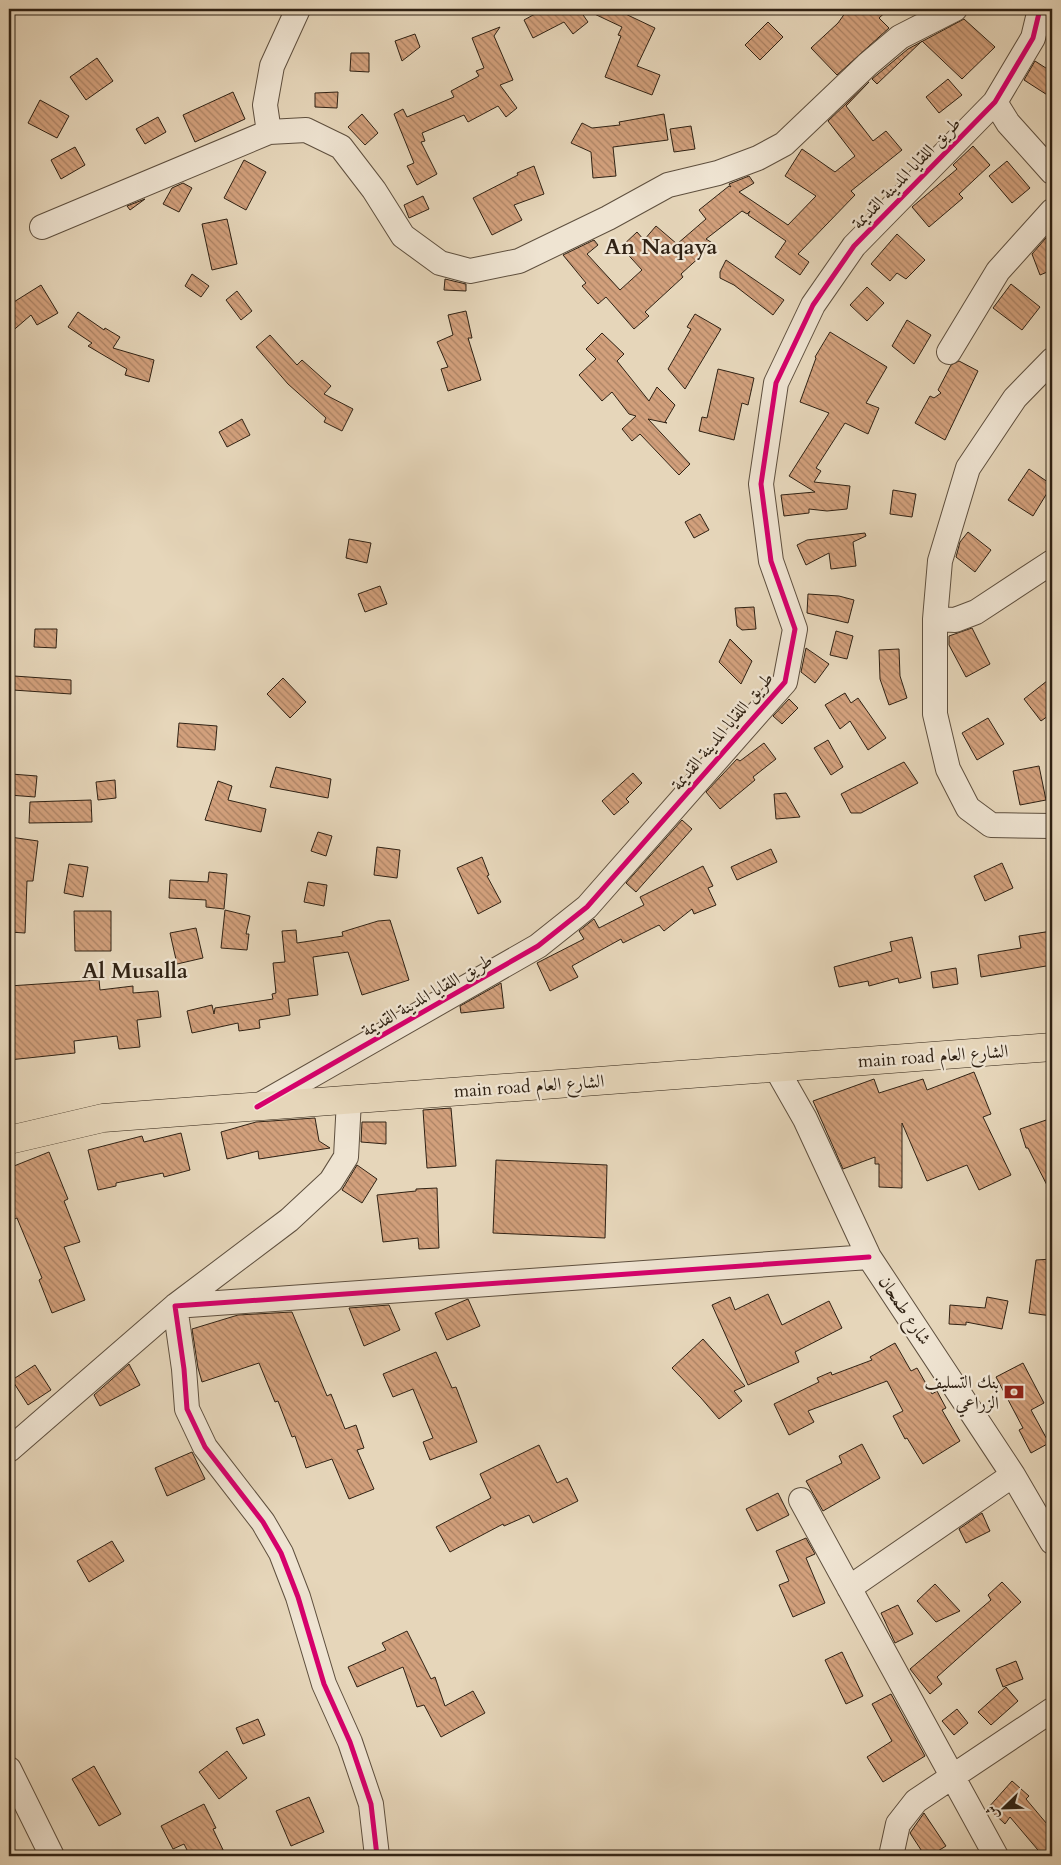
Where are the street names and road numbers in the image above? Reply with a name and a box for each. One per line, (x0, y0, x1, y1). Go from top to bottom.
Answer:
street label: طريق اللقايا المدينة القديمة (846, 112, 967, 235)
street label: طريق اللقايا المدينة القديمة (665, 667, 779, 796)
street label: طريق اللقايا المدينة القديمة (357, 948, 497, 1043)
street label: main road الشارع العام (857, 1039, 1009, 1077)
street label: main road الشارع العام (453, 1069, 605, 1107)
street label: شارع طمحان (871, 1271, 937, 1351)

